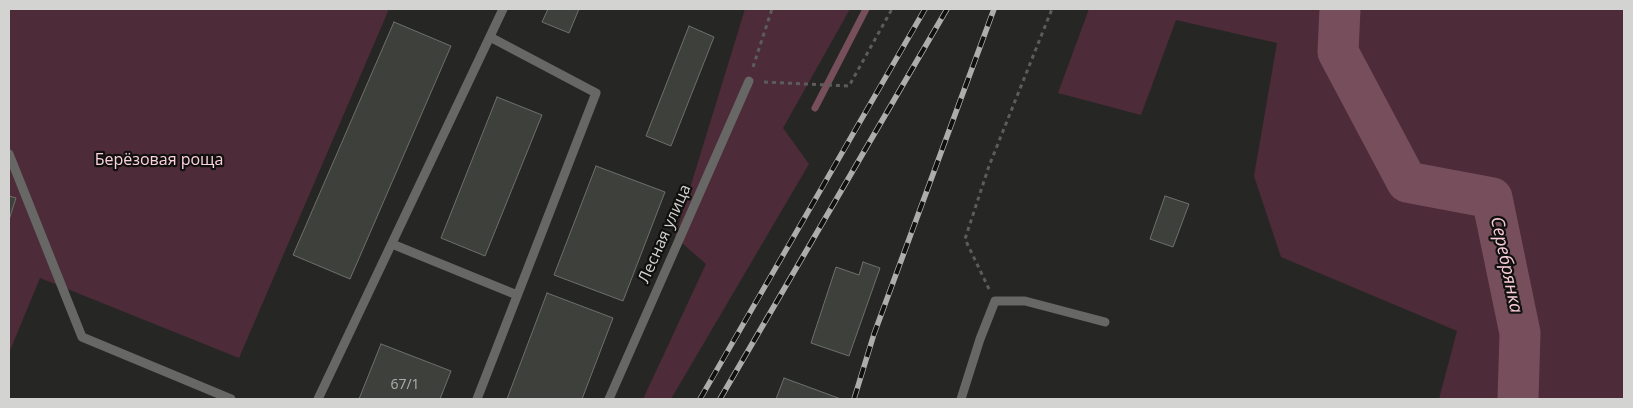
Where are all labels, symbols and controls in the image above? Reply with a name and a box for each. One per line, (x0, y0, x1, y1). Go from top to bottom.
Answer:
park label: Берёзовая роща (95, 150, 223, 170)
street label: Лесная улица (635, 182, 695, 286)
water label: Серебрянка (1485, 215, 1527, 315)
house number: 67/1 (390, 377, 420, 393)

